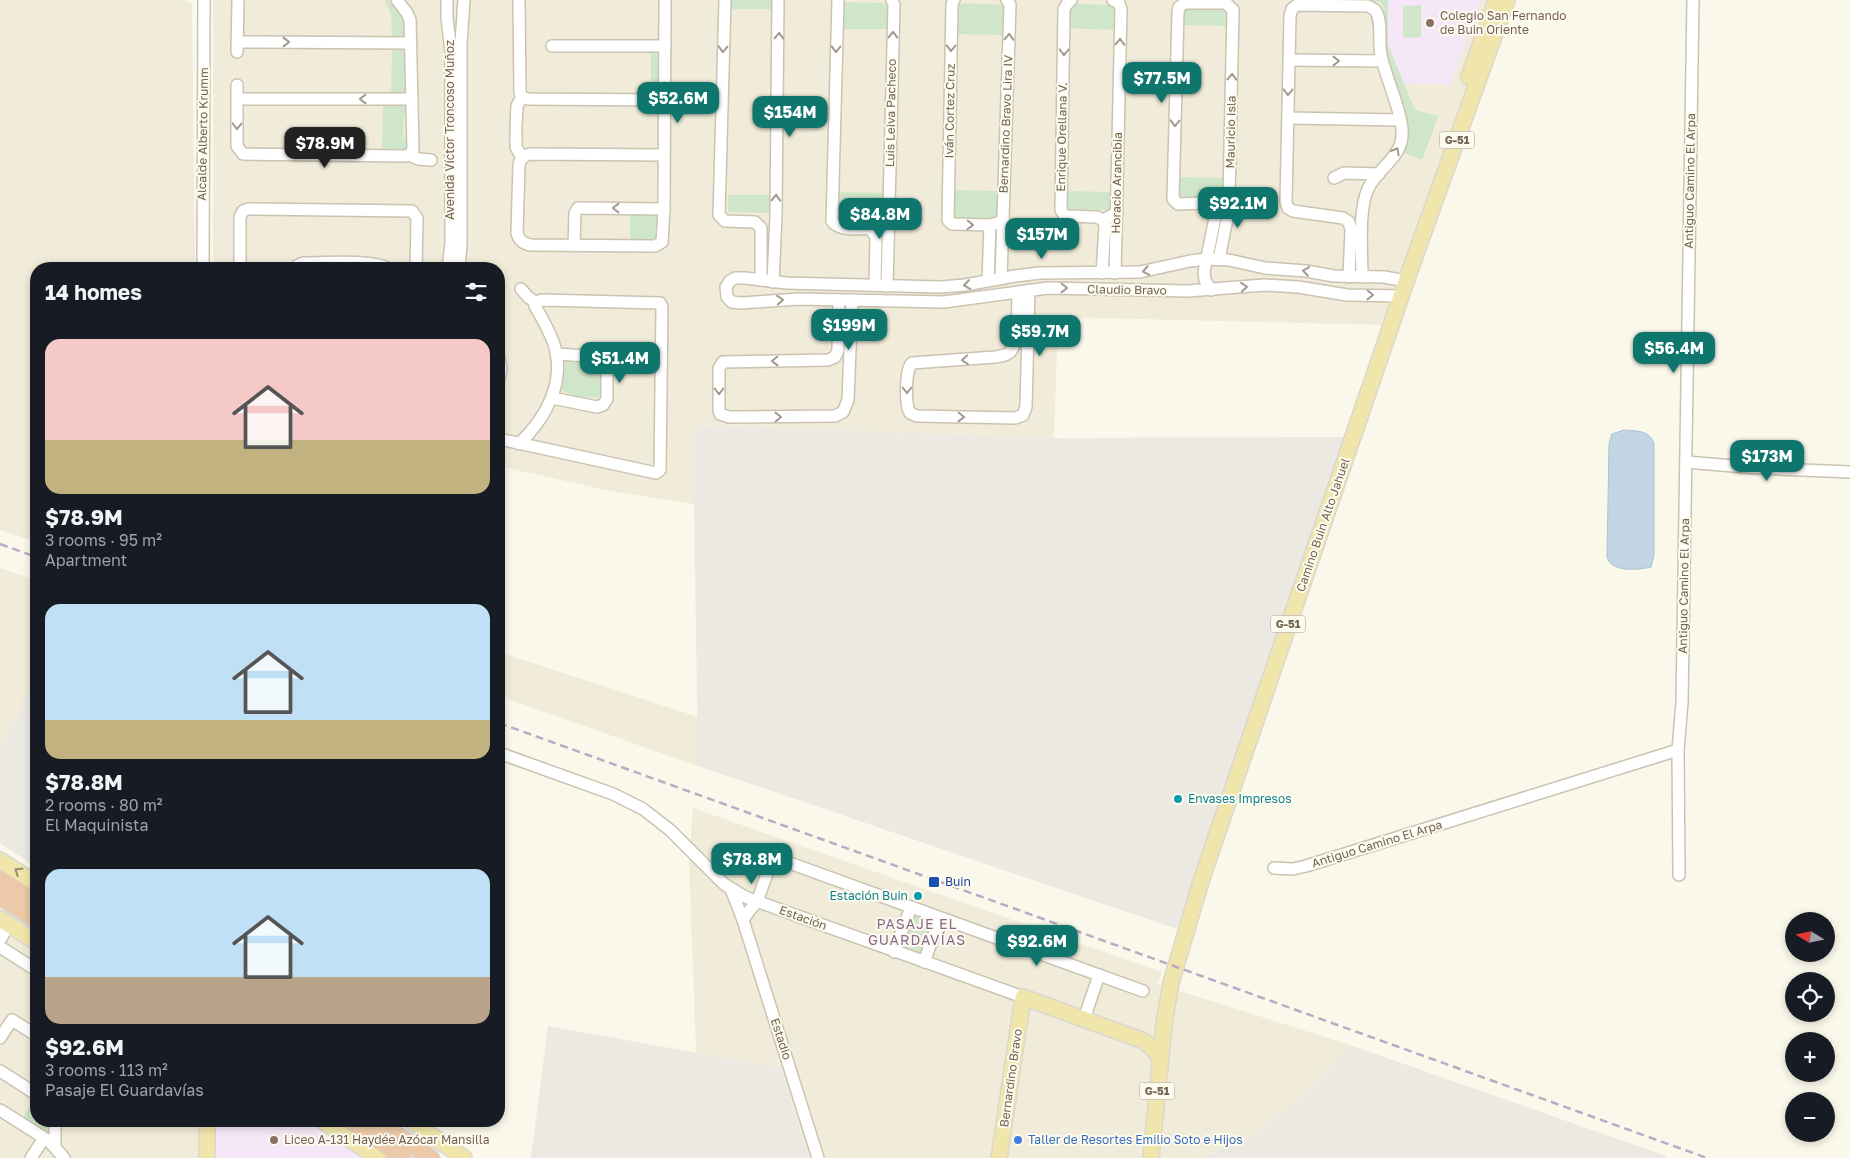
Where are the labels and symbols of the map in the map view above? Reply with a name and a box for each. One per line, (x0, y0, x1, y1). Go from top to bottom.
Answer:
place label: Colegio San Fernando de Buin Oriente (1440, 8, 1566, 37)
marker: Colegio San Fernando de Buin Oriente (1424, 17, 1436, 29)
one-way arrow (773, 31, 784, 39)
one-way arrow (888, 31, 898, 38)
one-way arrow (1003, 33, 1014, 41)
one-way arrow (283, 37, 291, 47)
one-way arrow (1115, 38, 1125, 46)
street label: Avenida Víctor Troncoso Muñoz (442, 40, 457, 220)
one-way arrow (718, 45, 728, 53)
one-way arrow (830, 45, 841, 53)
one-way arrow (946, 45, 956, 53)
one-way arrow (1058, 48, 1069, 56)
street label: Bernardino Bravo Lira IV (996, 54, 1015, 194)
one-way arrow (1332, 56, 1340, 66)
street label: Luis Leiva Pacheco (882, 59, 899, 167)
pin: $77.5M (1121, 62, 1203, 104)
street label: Iván Cortez Cruz (941, 64, 958, 158)
street label: Alcalde Alberto Krumm (194, 67, 211, 201)
one-way arrow (1227, 73, 1237, 80)
pin: $52.6M (637, 82, 719, 124)
street label: Enrique Orellana V. (1053, 82, 1070, 192)
one-way arrow (1283, 88, 1293, 96)
one-way arrow (359, 94, 366, 104)
street label: Mauricio Isla (1222, 95, 1239, 169)
pin: $154M (755, 96, 825, 138)
street label: Antiguo Camino El Arpa (1681, 113, 1698, 249)
one-way arrow (1169, 119, 1180, 127)
one-way arrow (232, 122, 242, 130)
pin: $78.9M (284, 126, 366, 169)
street label: Horacio Arancibia (1108, 132, 1125, 234)
road number: G-51 (1440, 132, 1474, 148)
one-way arrow (1390, 147, 1400, 156)
pin: $92.1M (1197, 186, 1279, 229)
one-way arrow (771, 194, 781, 202)
pin: $84.8M (839, 198, 921, 240)
one-way arrow (611, 203, 619, 213)
pin: $157M (1007, 218, 1077, 260)
one-way arrow (966, 219, 974, 230)
one-way arrow (1141, 265, 1149, 276)
one-way arrow (1302, 266, 1310, 277)
one-way arrow (963, 279, 971, 290)
street label: Claudio Bravo (1087, 281, 1167, 298)
one-way arrow (1240, 282, 1248, 293)
one-way arrow (1061, 283, 1069, 293)
one-way arrow (1366, 290, 1374, 300)
one-way arrow (777, 295, 785, 306)
pin: $199M (814, 308, 884, 351)
pin: $59.7M (999, 314, 1081, 357)
pin: $56.4M (1633, 332, 1715, 374)
pin: $51.4M (579, 342, 661, 384)
one-way arrow (961, 354, 969, 365)
one-way arrow (770, 356, 778, 366)
one-way arrow (902, 386, 912, 394)
one-way arrow (714, 387, 724, 395)
one-way arrow (774, 411, 782, 422)
one-way arrow (957, 412, 965, 422)
pin: $173M (1732, 440, 1802, 482)
street label: Camino Buin Alto Jahuel (1293, 456, 1353, 594)
street label: Antiguo Camino El Arpa (1675, 518, 1692, 654)
road number: G-51 (1270, 616, 1306, 632)
place label: Envases Impresos (1188, 791, 1292, 806)
marker: Envases Impresos (1172, 793, 1184, 805)
street label: Antiguo Camino El Arpa (1310, 817, 1444, 871)
pin: $78.8M (711, 842, 793, 885)
one-way arrow (14, 868, 23, 878)
place label: Buin (945, 874, 971, 889)
marker: Buin (927, 875, 941, 889)
place label: Estación Buin (830, 888, 908, 903)
marker: Estación Buin (912, 890, 924, 902)
street label: Estación (777, 902, 829, 933)
north arrow (1785, 912, 1835, 962)
district label: PASAJE EL GUARDAVÍAS (868, 915, 966, 948)
pin: $92.6M (996, 924, 1078, 967)
street label: Estadio (768, 1016, 795, 1062)
street label: Bernardino Bravo (996, 1028, 1025, 1128)
road number: G-51 (1140, 1082, 1174, 1100)
place label: Liceo A-131 Haydée Azócar Mansilla (284, 1132, 489, 1147)
place label: Taller de Resortes Emilio Soto e Hijos (1028, 1132, 1243, 1147)
marker: Liceo A-131 Haydée Azócar Mansilla (268, 1134, 280, 1146)
marker: Taller de Resortes Emilio Soto e Hijos (1012, 1134, 1024, 1146)

